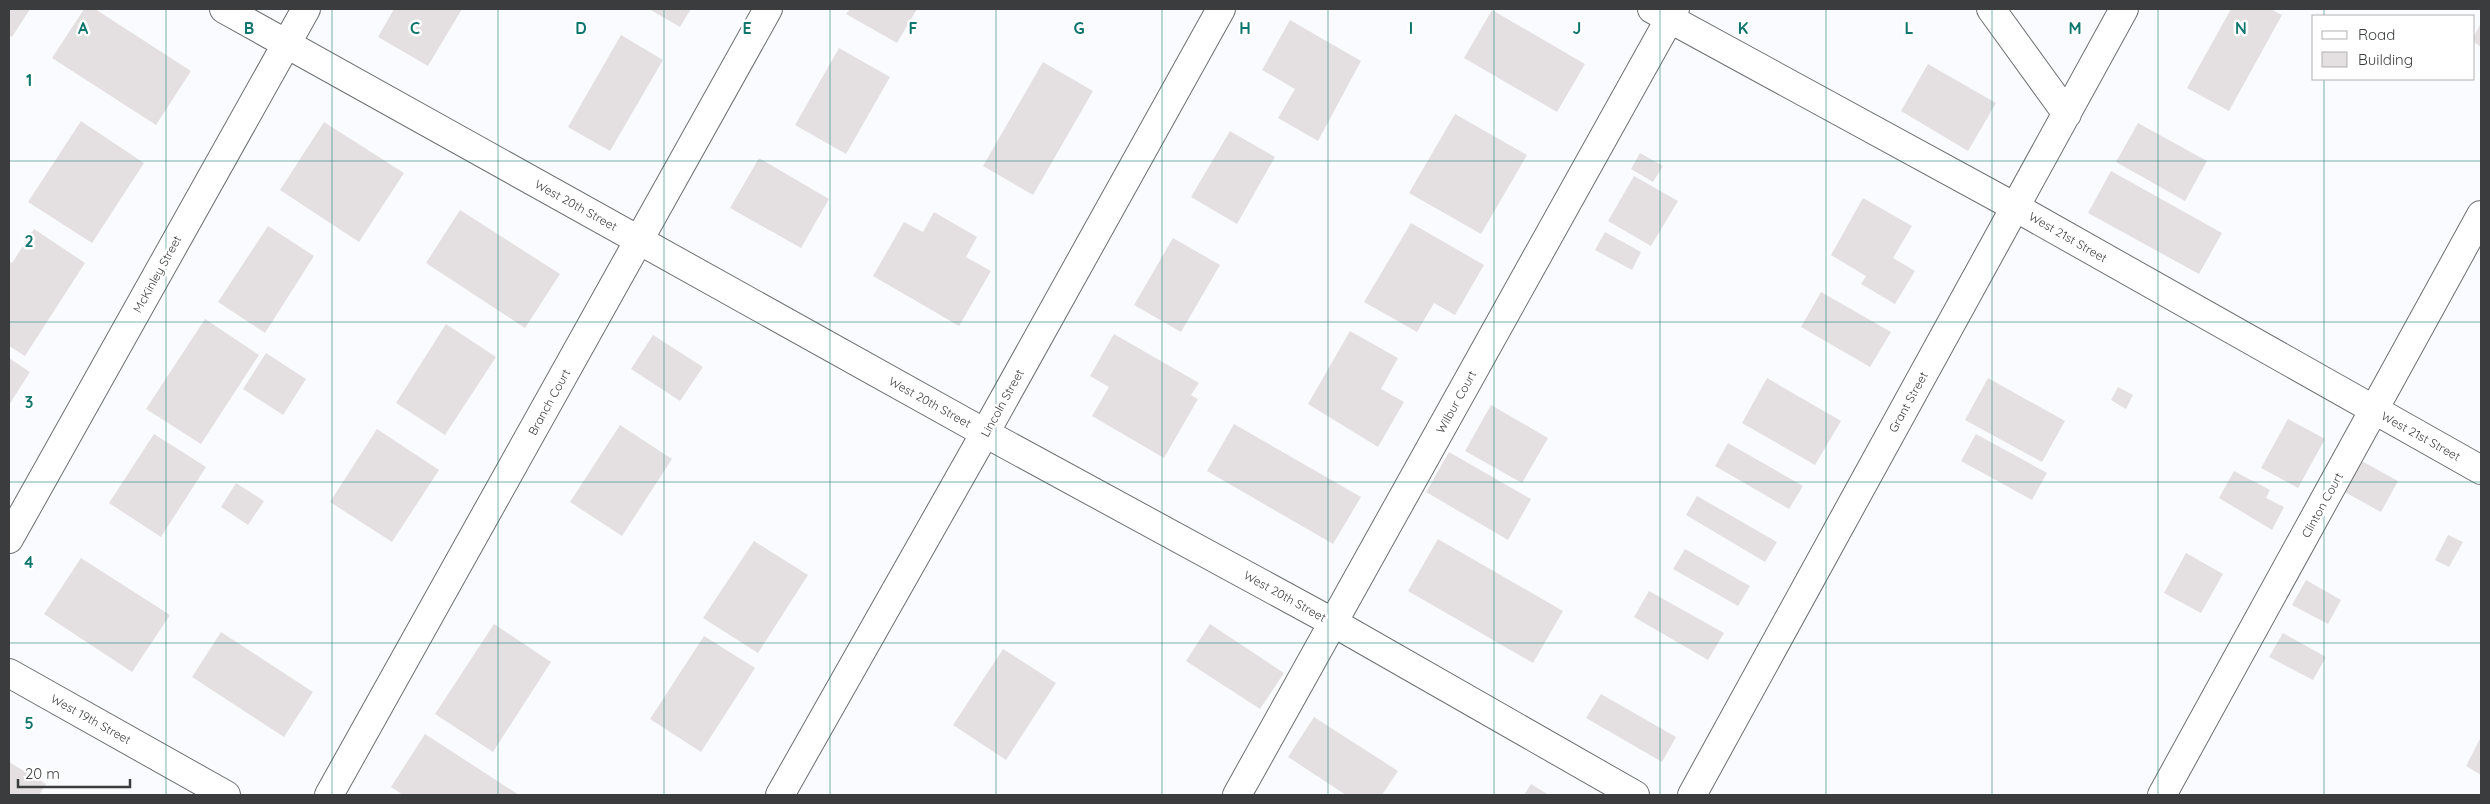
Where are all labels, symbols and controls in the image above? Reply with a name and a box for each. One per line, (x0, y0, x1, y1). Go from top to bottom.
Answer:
legend (2312, 15, 2475, 80)
text: A (78, 18, 89, 38)
text: B (244, 18, 254, 38)
text: C (410, 18, 420, 38)
text: D (575, 18, 587, 38)
text: E (742, 18, 752, 38)
text: F (909, 18, 918, 38)
text: G (1073, 18, 1085, 38)
text: H (1239, 18, 1251, 38)
text: I (1409, 18, 1413, 38)
text: J (1573, 18, 1581, 38)
text: K (1738, 18, 1748, 38)
text: L (1905, 18, 1914, 38)
text: M (2068, 18, 2082, 38)
text: N (2235, 18, 2247, 38)
text: Road (2358, 25, 2395, 44)
text: Building (2358, 50, 2413, 69)
text: 1 (26, 70, 32, 90)
street label: West 20th Street (532, 176, 620, 234)
street label: West 21st Street (2026, 208, 2110, 266)
text: 2 (24, 231, 34, 251)
street label: McKinley Street (130, 233, 184, 315)
street label: Branch Court (525, 366, 573, 438)
street label: Lincoln Street (977, 367, 1027, 439)
street label: Wilbur Court (1433, 368, 1479, 436)
street label: Grant Street (1885, 369, 1931, 435)
street label: West 20th Street (886, 373, 974, 431)
text: 3 (25, 392, 33, 412)
street label: West 21st Street (2379, 408, 2463, 464)
street label: Clinton Court (2298, 470, 2346, 540)
text: 4 (24, 552, 34, 572)
street label: West 20th Street (1241, 567, 1329, 625)
street label: West 19th Street (48, 691, 134, 747)
text: 5 (24, 713, 34, 733)
scale bar (18, 756, 130, 788)
text: 20 m (25, 764, 60, 783)

